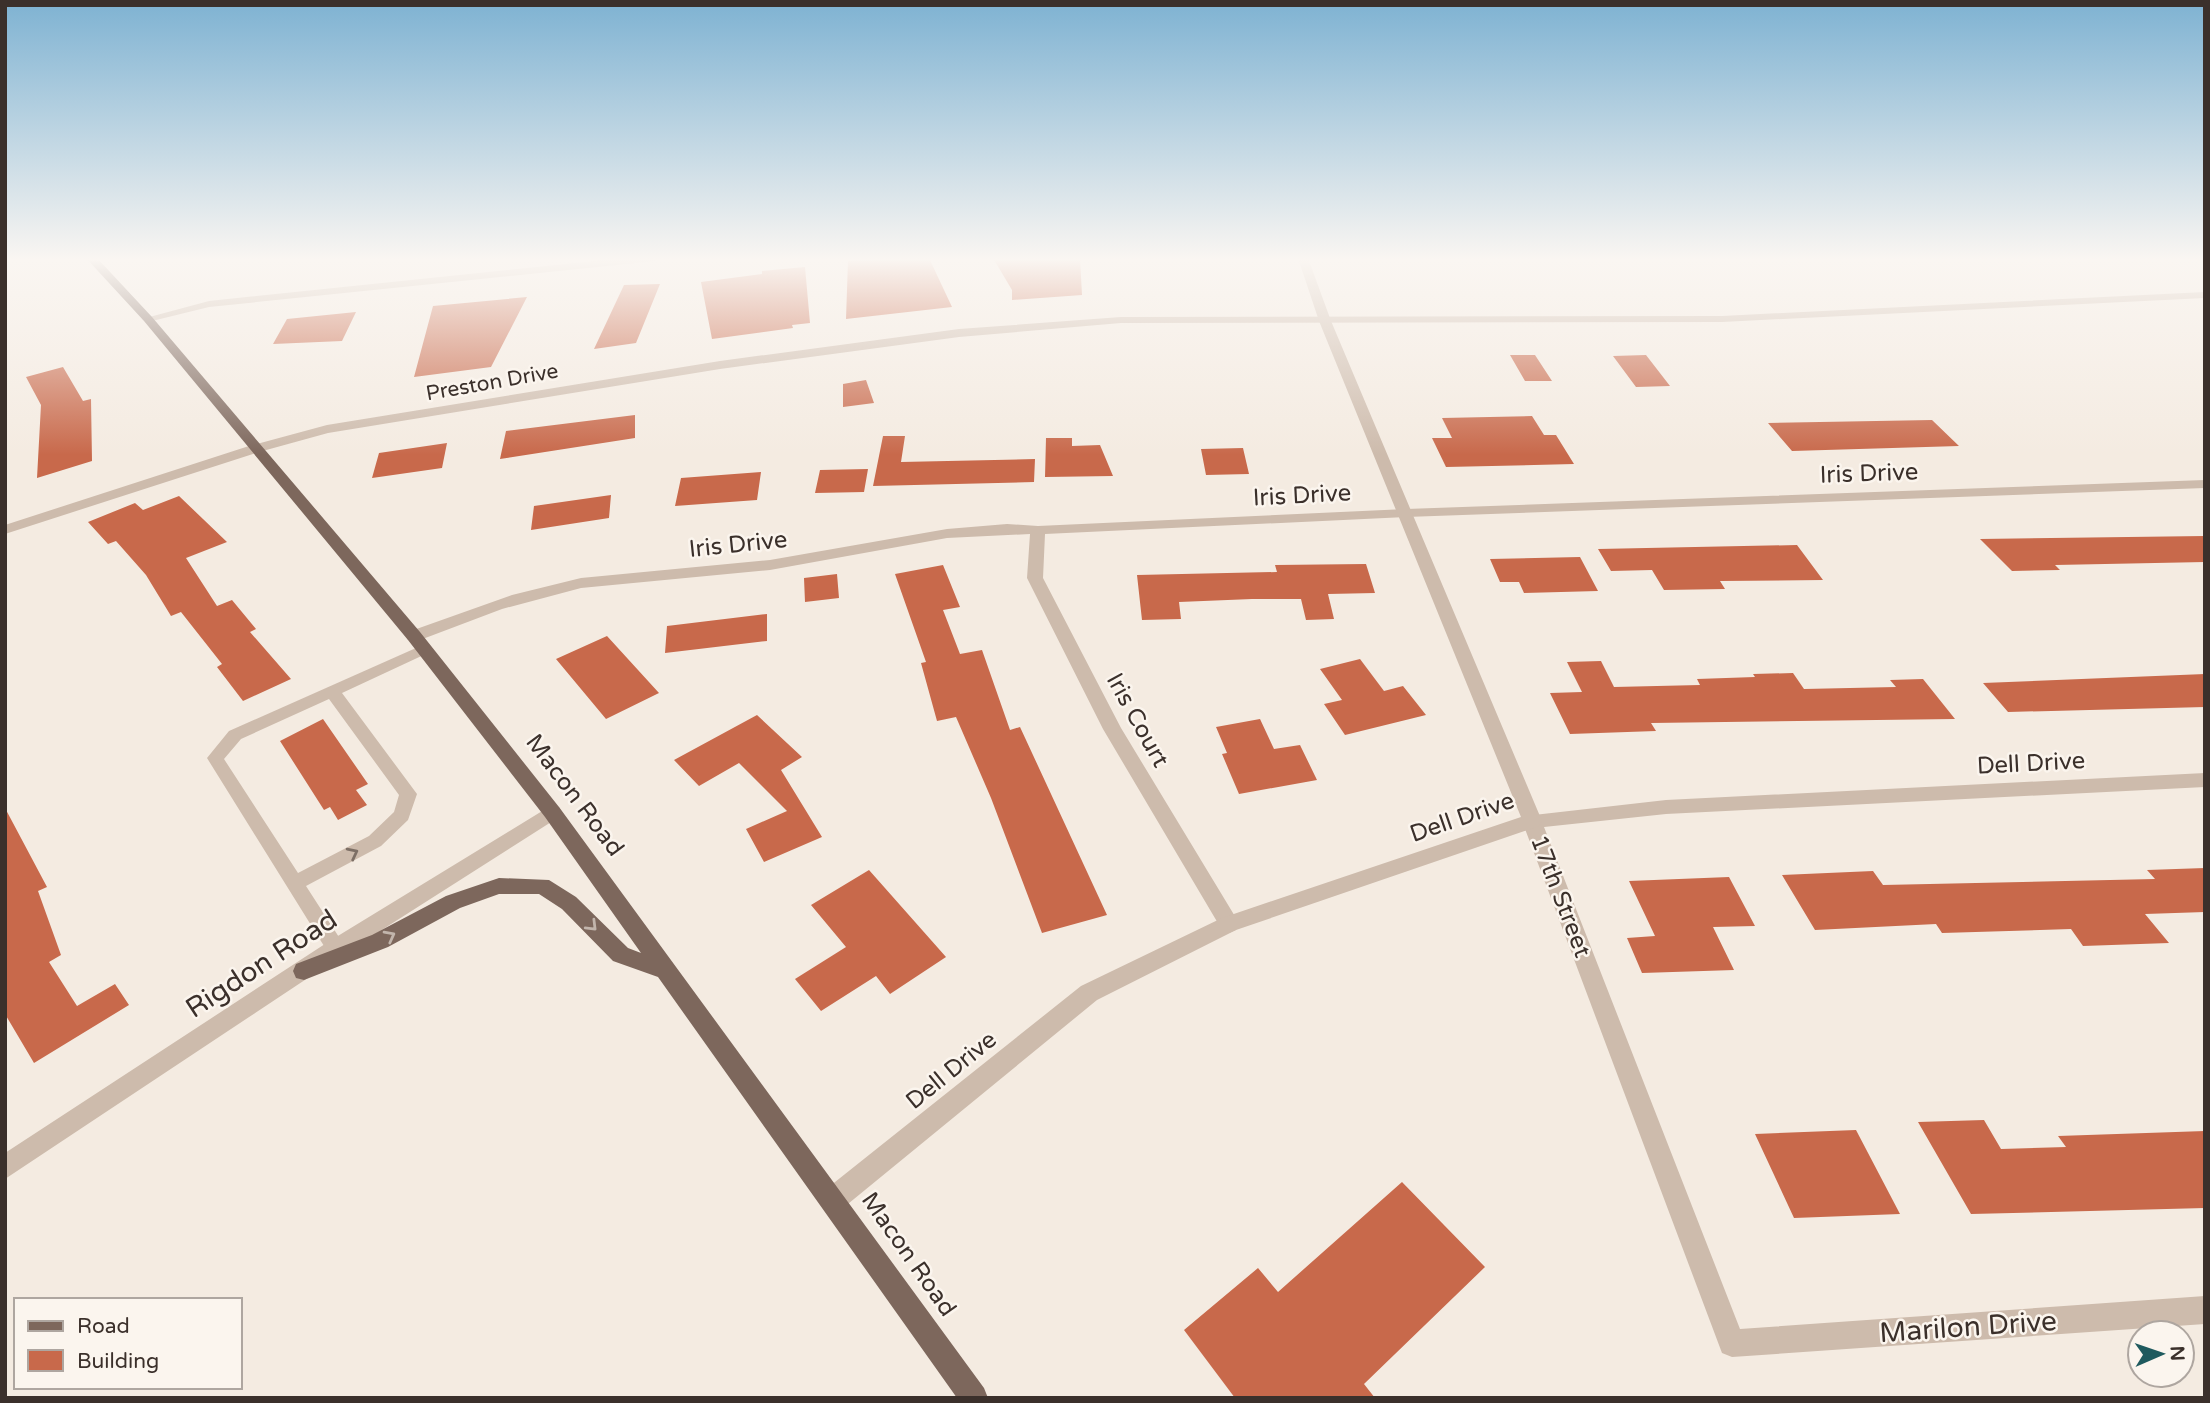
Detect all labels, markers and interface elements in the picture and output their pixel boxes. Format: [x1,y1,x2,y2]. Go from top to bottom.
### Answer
street label: Preston Drive [424,359,560,406]
street label: Iris Drive [1819,457,1919,490]
street label: Iris Drive [1252,478,1352,513]
street label: Iris Drive [687,525,789,564]
street label: Iris Court [1100,668,1175,772]
street label: Macon Road [519,729,630,862]
street label: Dell Drive [1976,746,2086,781]
street label: Dell Drive [1406,786,1518,849]
street label: 17th Street [1524,831,1597,961]
one-way arrow [346,847,359,861]
street label: Rigdon Road [179,902,344,1025]
one-way arrow [584,918,596,930]
one-way arrow [383,931,395,944]
street label: Dell Drive [900,1025,1003,1116]
street label: Macon Road [855,1187,962,1322]
legend [14,1298,242,1389]
street label: Marilon Drive [1878,1304,2058,1350]
text: Road [77,1314,130,1339]
north arrow [2126,1319,2196,1389]
text: N [2166,1345,2188,1361]
text: Building [77,1349,159,1374]

